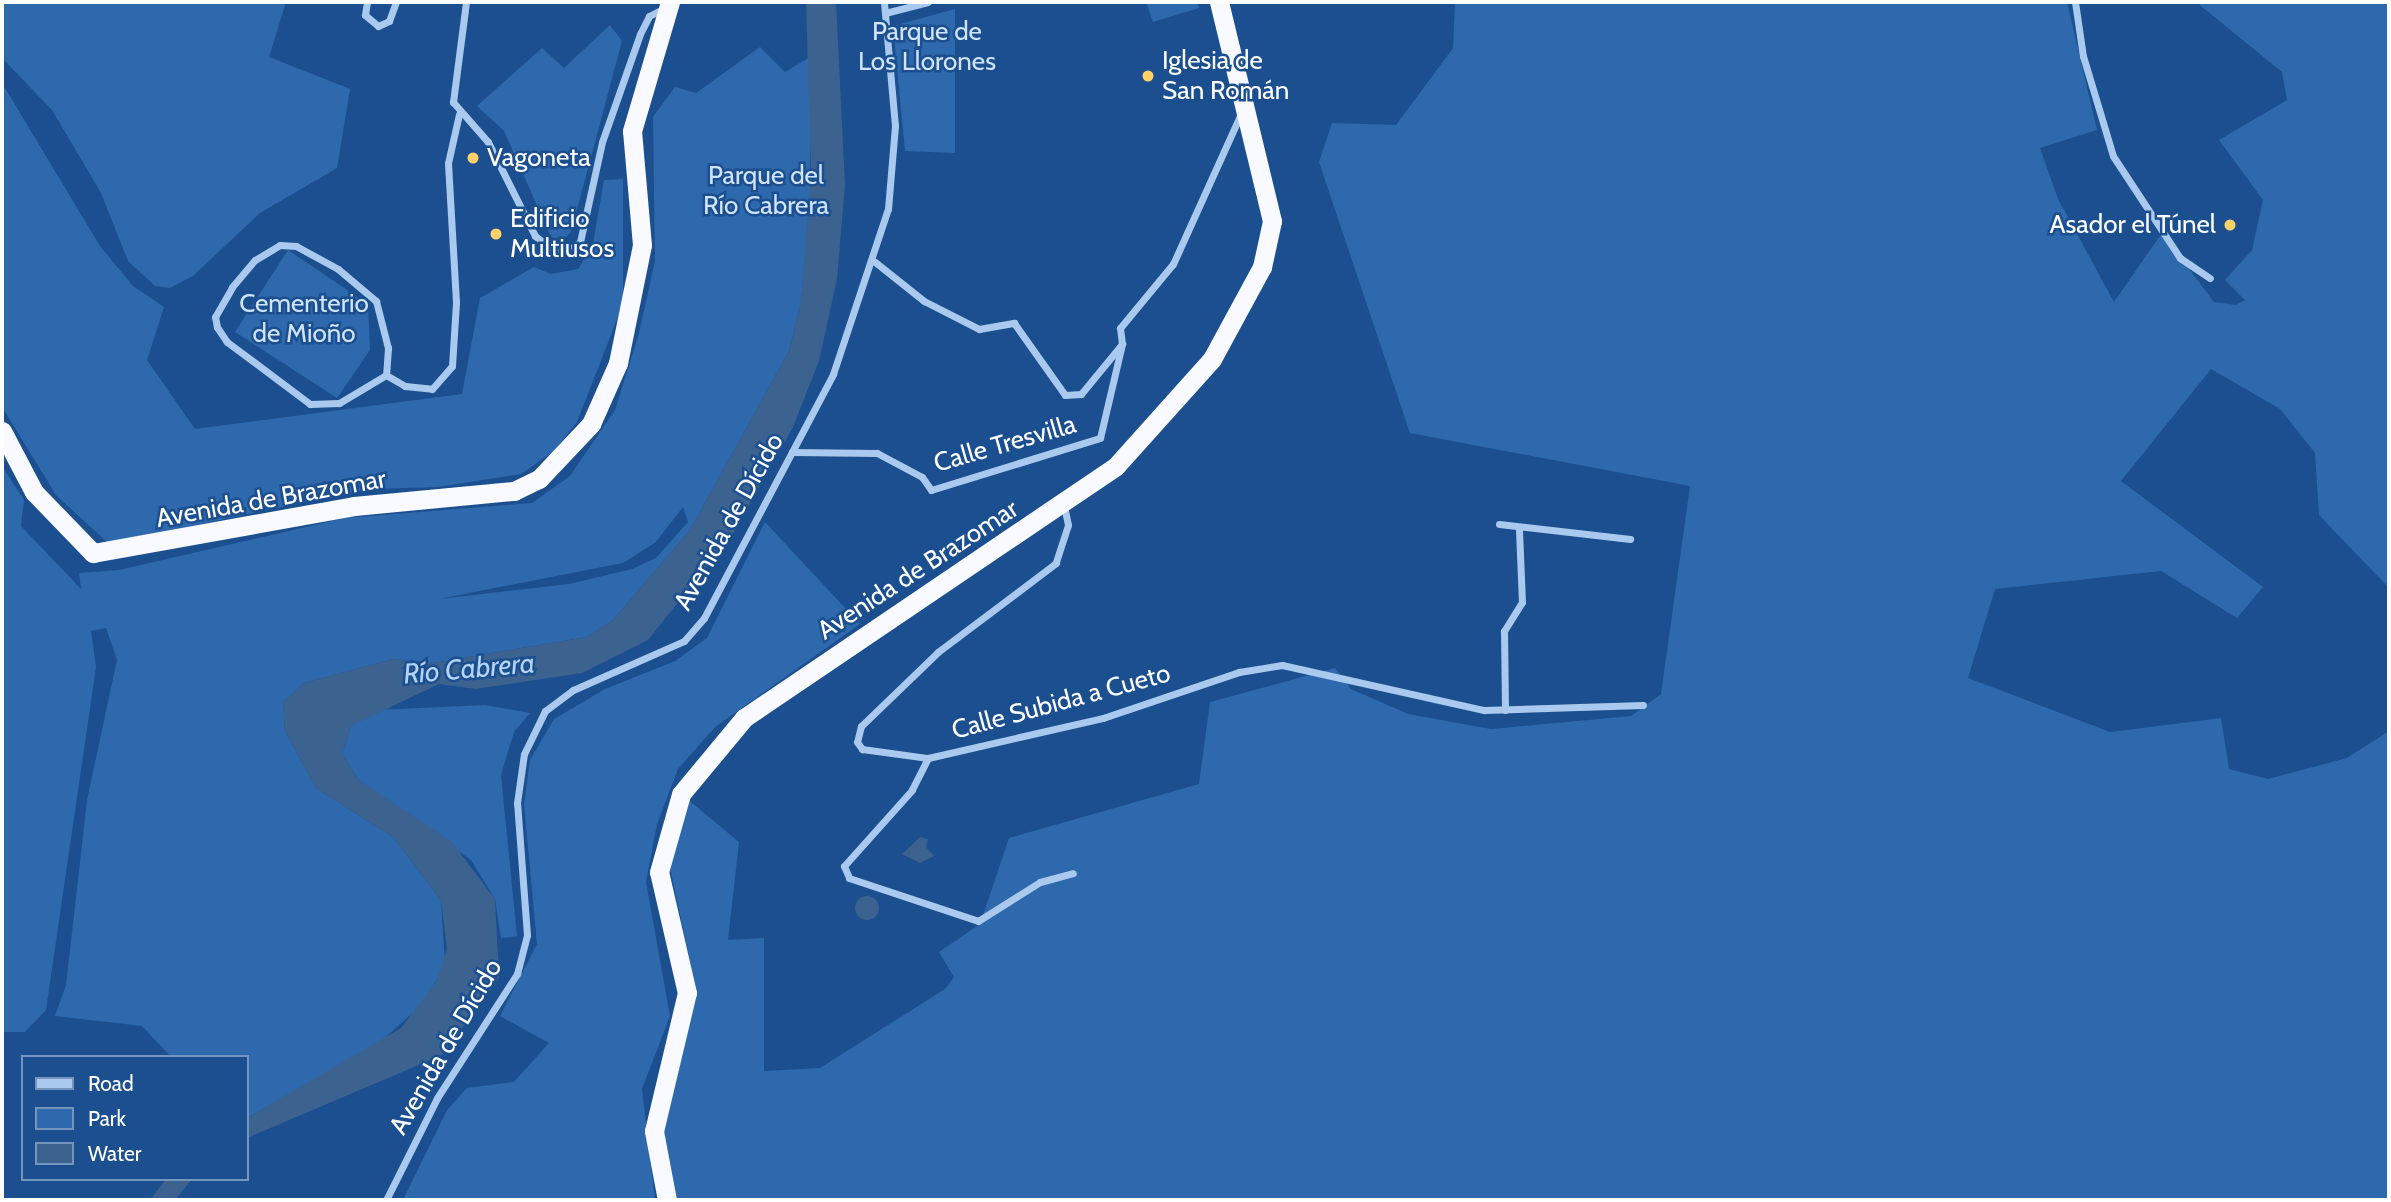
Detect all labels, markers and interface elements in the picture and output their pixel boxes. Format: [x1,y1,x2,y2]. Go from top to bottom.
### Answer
park label: Parque de Los Llorones [858,16,996,78]
place label: Iglesia de San Román [1162,45,1289,106]
marker: Iglesia de San Román [1140,68,1156,84]
place label: Vagoneta [487,142,591,174]
marker: Vagoneta [465,150,481,166]
park label: Parque del Río Cabrera [703,160,829,222]
place label: Edificio Multiusos [510,203,614,264]
place label: Asador el Túnel [2049,209,2216,241]
marker: Asador el Túnel [2222,217,2238,233]
marker: Edificio Multiusos [488,226,504,242]
park label: Cementerio de Mioño [239,288,369,350]
street label: Calle Tresvilla [930,409,1080,479]
street label: Avenida de Dícido [667,428,791,616]
street label: Avenida de Brazomar [154,463,388,535]
street label: Avenida de Brazomar [812,493,1024,647]
water label: Río Cabrera [402,646,536,690]
street label: Calle Subida a Cueto [948,658,1174,746]
street label: Avenida de Dícido [383,954,509,1140]
legend [21,1055,248,1181]
text: Road [88,1071,134,1096]
text: Park [88,1106,126,1131]
text: Water [88,1141,141,1166]

